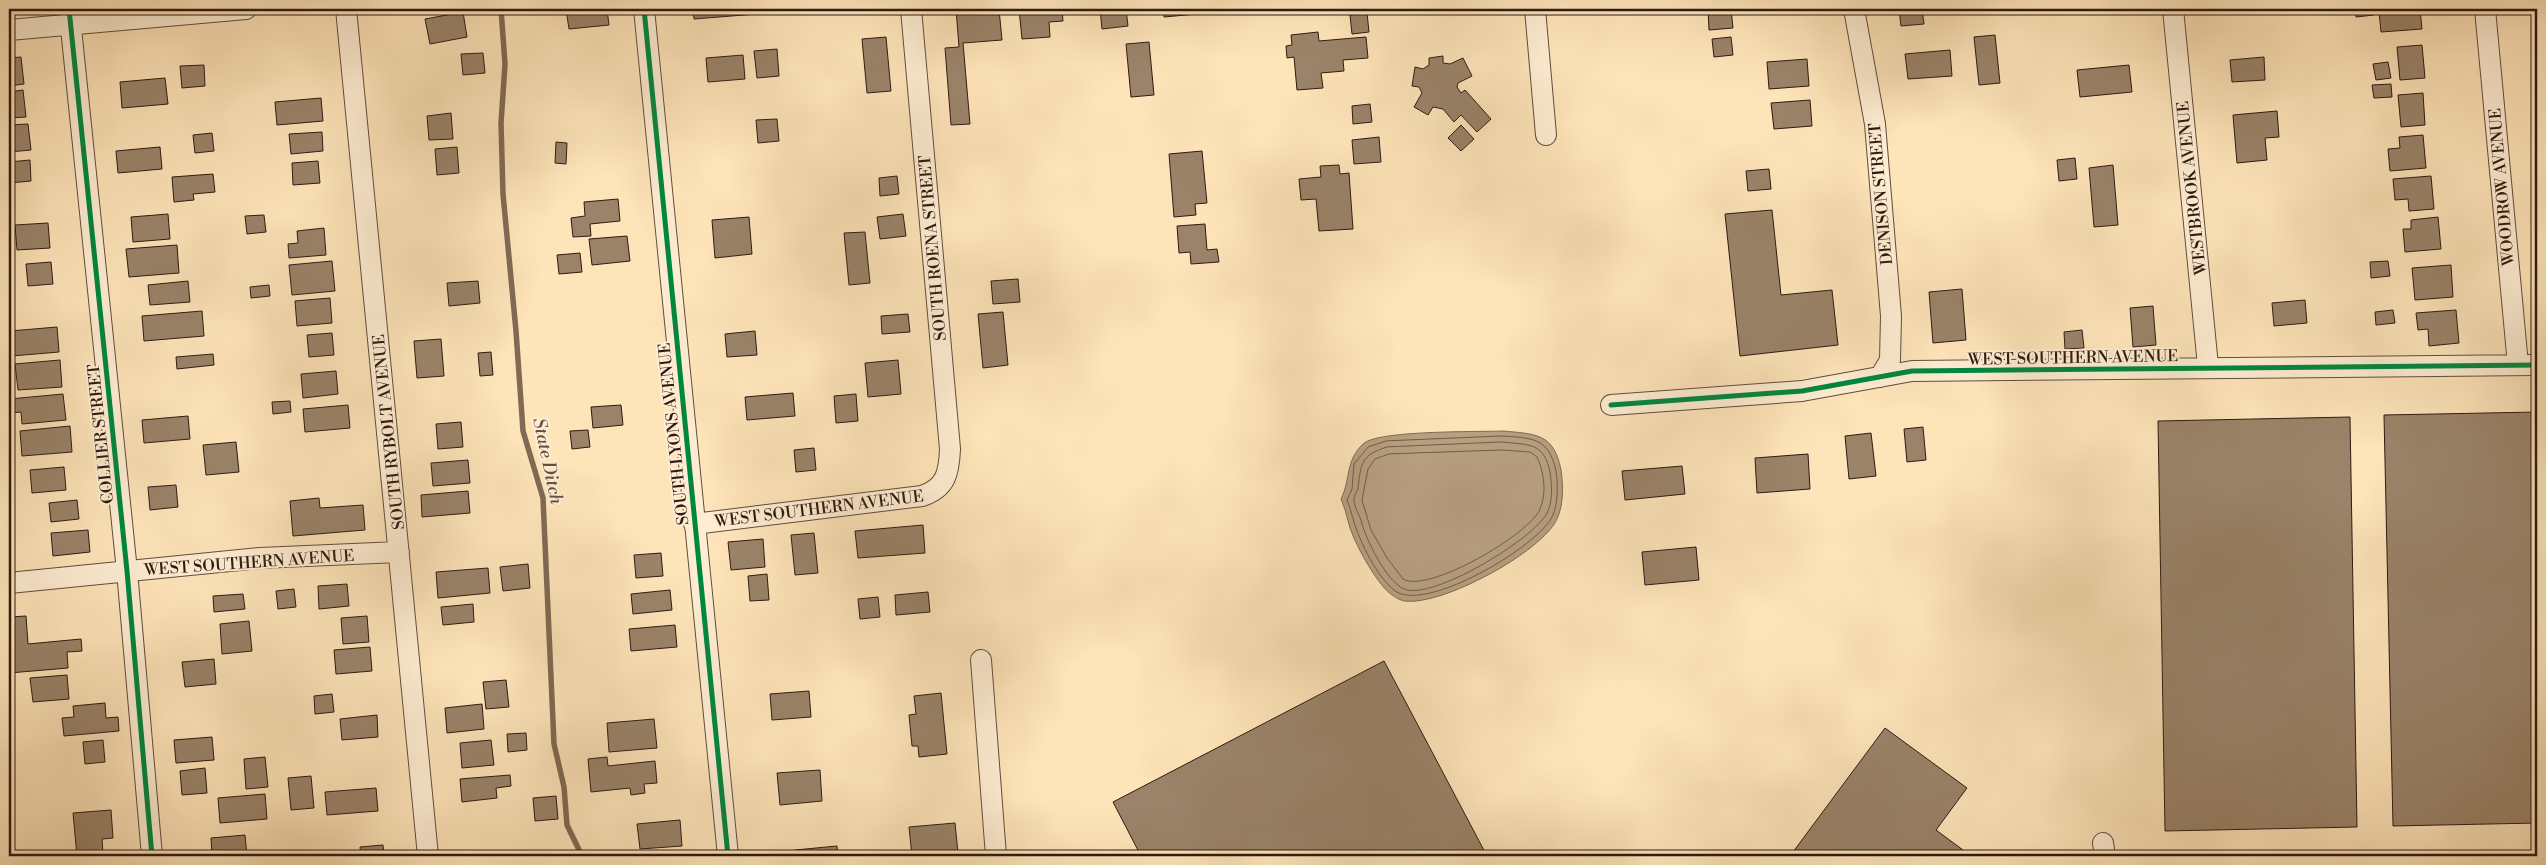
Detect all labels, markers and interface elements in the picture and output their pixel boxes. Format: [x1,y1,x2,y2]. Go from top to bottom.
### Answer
street label: WESTBROOK AVENUE [2173,100,2211,277]
street label: WOODROW AVENUE [2485,107,2519,268]
street label: DENISON STREET [1865,122,1897,266]
street label: SOUTH ROENA STREET [915,154,951,341]
street label: SOUTH RYBOLT AVENUE [369,333,409,531]
street label: SOUTH LYONS AVENUE [654,342,694,526]
street label: WEST SOUTHERN AVENUE [1967,346,2178,370]
street label: COLLIER STREET [84,363,118,505]
water label: State Ditch [527,416,568,507]
street label: WEST SOUTHERN AVENUE [712,486,925,532]
street label: WEST SOUTHERN AVENUE [142,546,355,580]

